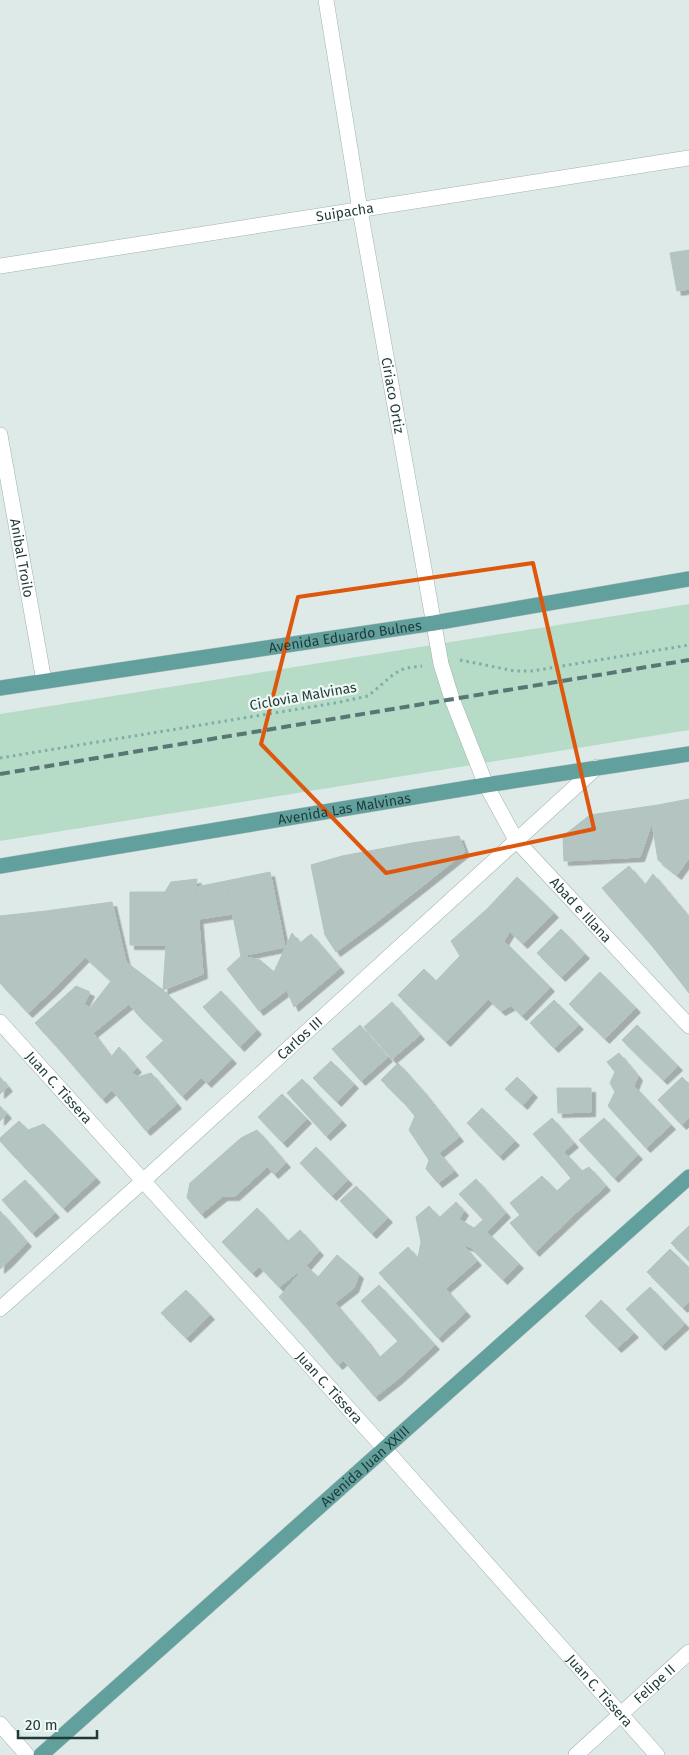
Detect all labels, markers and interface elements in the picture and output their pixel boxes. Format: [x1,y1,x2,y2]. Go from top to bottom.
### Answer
street label: Suipacha [315,200,375,225]
street label: Ciriaco Ortiz [377,356,408,435]
street label: Anibal Troilo [6,517,37,599]
street label: Avenida Eduardo Bulnes [268,617,423,657]
street label: Ciclovia Malvinas [248,679,358,714]
street label: Avenida Las Malvinas [277,790,412,829]
street label: Abad e Illana [546,874,615,946]
street label: Carlos III [274,1013,326,1063]
street label: Juan C. Tissera [22,1048,95,1127]
street label: Juan C. Tissera [292,1348,366,1427]
street label: Avenida Juan XXIII [317,1422,413,1511]
street label: Juan C. Tissera [563,1651,636,1731]
street label: Felipe II [630,1661,679,1707]
scale bar [18,1708,96,1740]
text: 20 m [25,1716,58,1734]

